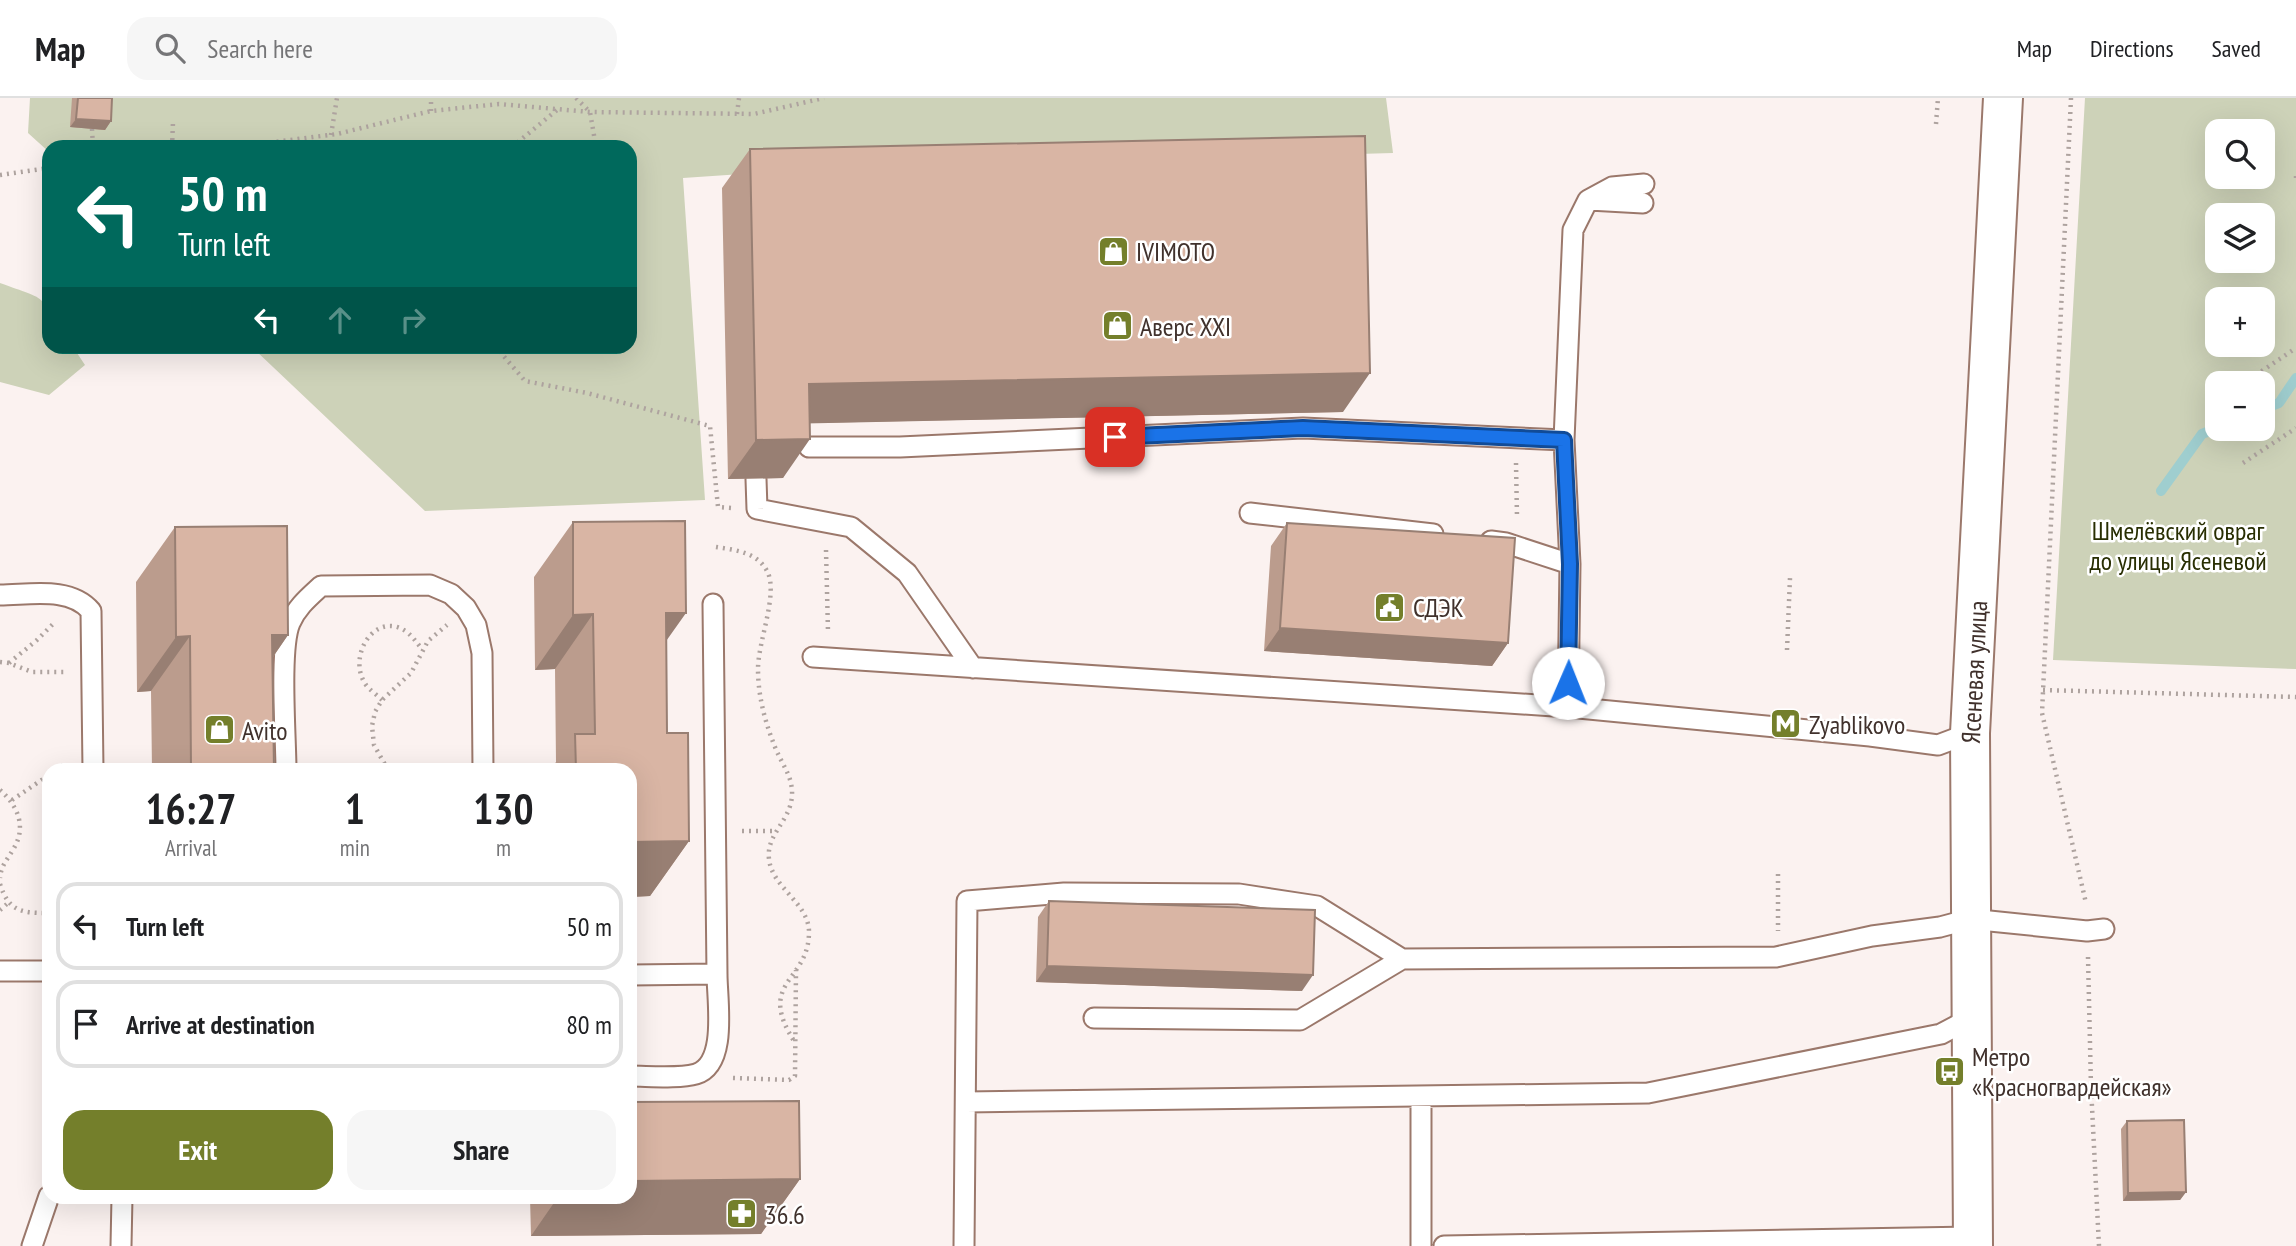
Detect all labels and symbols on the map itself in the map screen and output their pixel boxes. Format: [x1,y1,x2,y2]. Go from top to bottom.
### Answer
shop icon: IVIMOTO [1096,234,1130,268]
place label: IVIMOTO [1136,235,1215,268]
shop icon: Аверс XXI [1100,309,1134,343]
place label: Аверс XXI [1140,310,1231,343]
pin [1085,407,1145,467]
park label: Шмелёвский овраг до улицы Ясеневой [2089,514,2267,577]
public building icon: СДЭК [1373,590,1407,624]
place label: СДЭК [1413,591,1464,624]
street label: Ясеневая улица [1954,600,1994,744]
position arrow [1531,646,1605,720]
metro station icon: Zyablikovo [1769,707,1803,741]
place label: Zyablikovo [1809,708,1905,741]
shop icon: Avito [202,713,236,747]
place label: Avito [242,714,287,747]
place label: Метро «Красногвардейская» [1972,1040,2172,1103]
bus stop icon: Метро «Красногвардейская» [1932,1054,1966,1088]
pharmacy icon: 36.6 [725,1197,759,1231]
place label: 36.6 [765,1198,805,1231]

